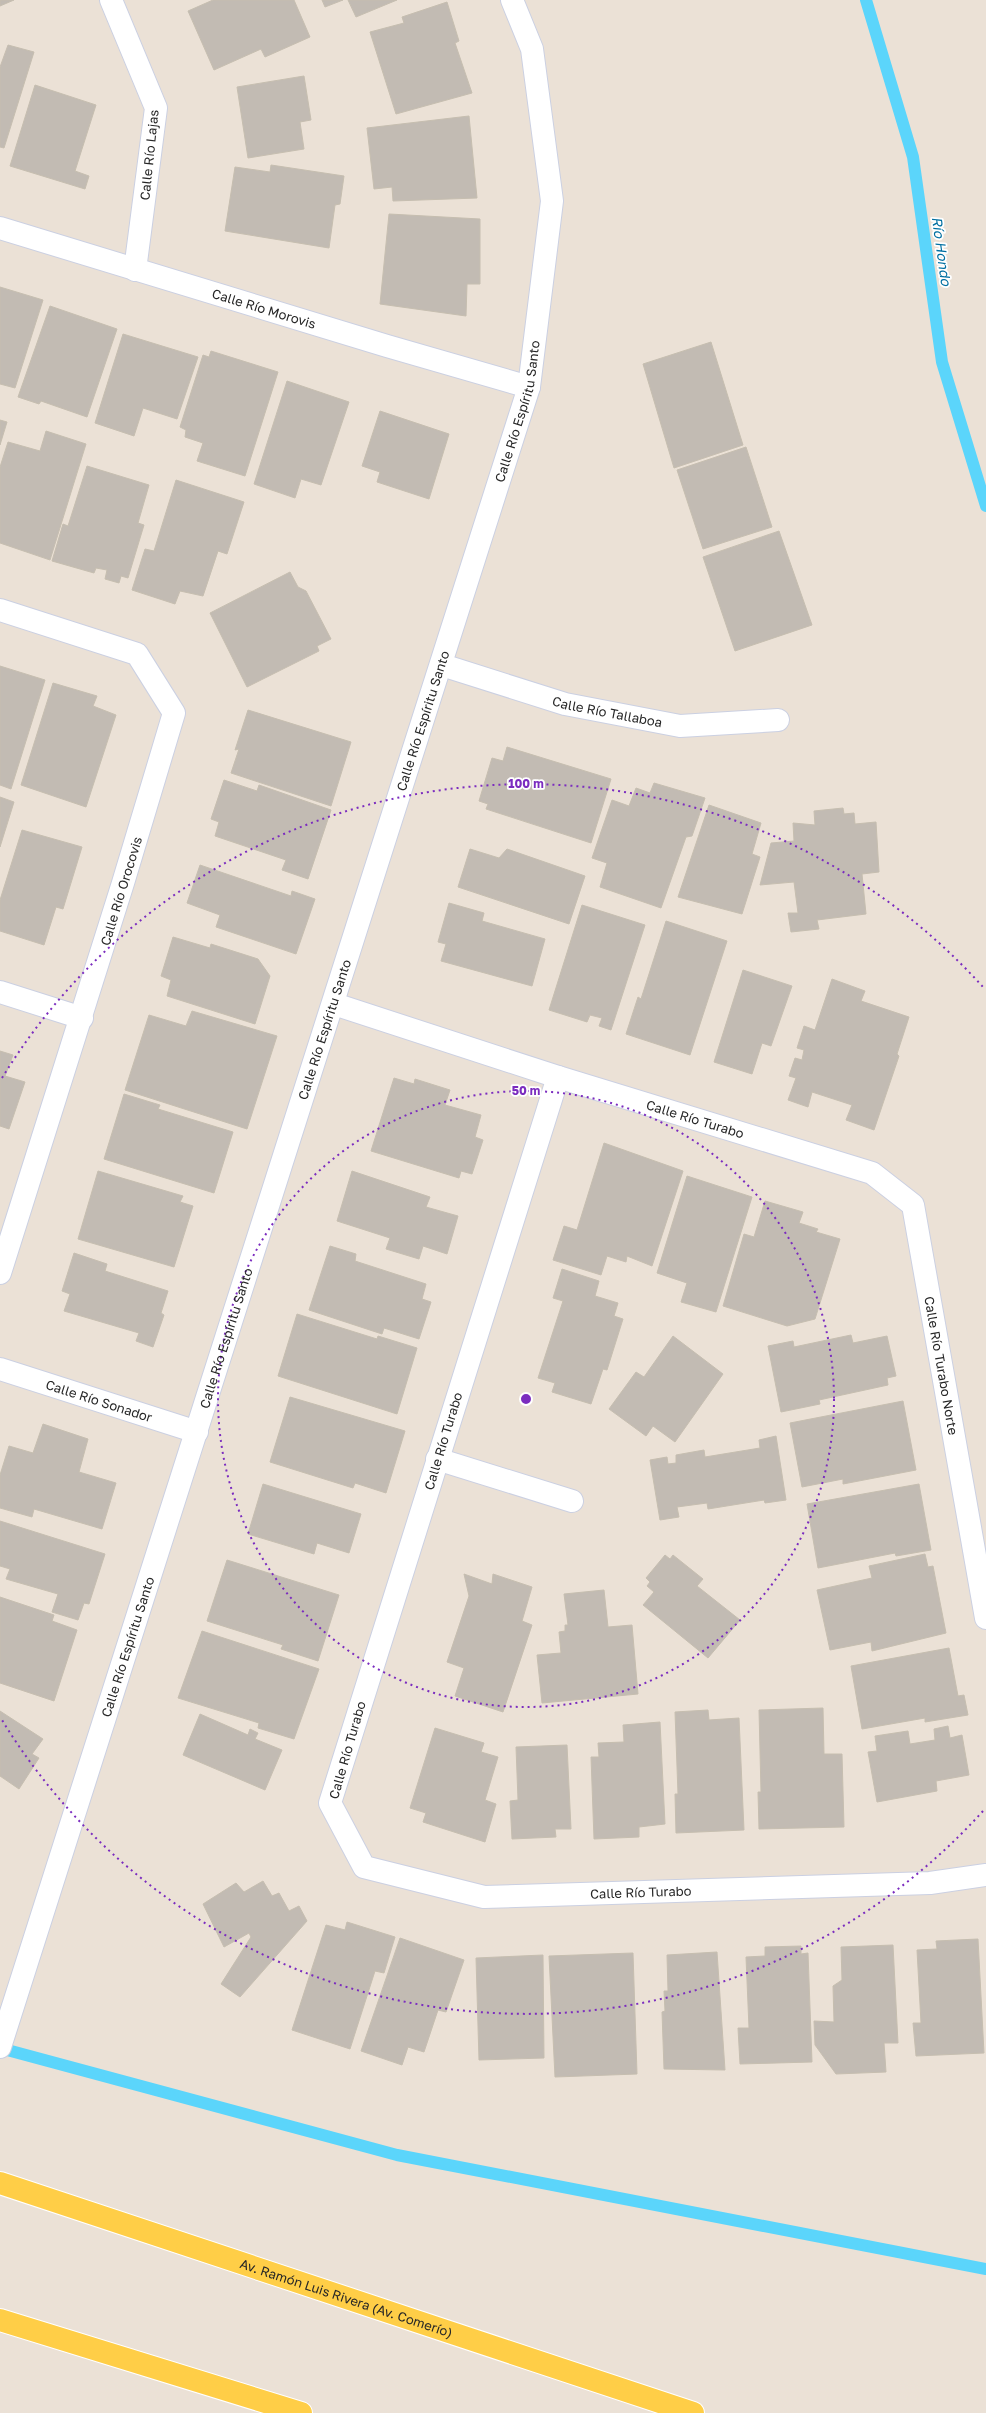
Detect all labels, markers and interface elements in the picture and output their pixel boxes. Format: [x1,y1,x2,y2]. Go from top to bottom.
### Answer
street label: Calle Río Lajas [136,109,162,201]
water label: Río Hondo [929,215,955,288]
street label: Calle Río Morovis [210,285,318,332]
street label: Calle Río Espíritu Santo [491,339,543,484]
street label: Calle Río Espíritu Santo [393,648,453,793]
street label: Calle Río Tallaboa [550,692,664,730]
text: 100 m [508,776,544,791]
street label: Calle Río Orocovis [97,834,145,947]
street label: Calle Río Espíritu Santo [294,957,354,1102]
text: 50 m [512,1083,540,1098]
street label: Calle Río Turabo [644,1096,746,1141]
street label: Calle Río Espíritu Santo [196,1266,256,1410]
street label: Calle Río Turabo Norte [921,1295,961,1436]
street label: Calle Río Sonador [44,1376,154,1425]
street label: Calle Río Turabo [421,1390,466,1492]
centre of rings [519,1392,533,1406]
street label: Calle Río Espíritu Santo [98,1574,157,1719]
street label: Calle Río Turabo [325,1699,369,1801]
street label: Calle Río Turabo [590,1882,692,1902]
street label: Av. Ramón Luis Rivera (Av. Comerío) [238,2255,455,2341]

